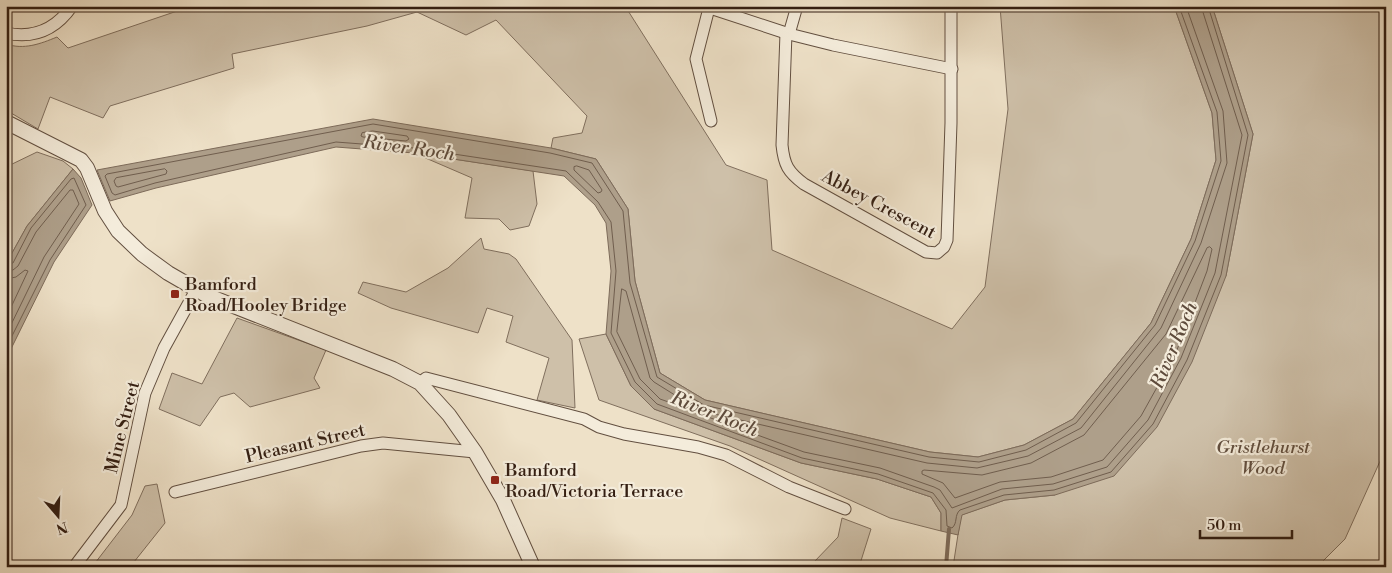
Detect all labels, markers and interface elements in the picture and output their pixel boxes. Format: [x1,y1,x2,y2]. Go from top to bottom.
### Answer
water label: River Roch [361,130,457,166]
street label: Abbey Crescent [817,164,940,245]
place label: Bamford Road/Hooley Bridge [184,273,347,317]
marker: Bamford Road/Hooley Bridge [169,288,181,300]
water label: River Roch [1144,298,1203,393]
street label: Mine Street [100,378,145,476]
water label: River Roch [666,385,762,442]
street label: Pleasant Street [243,418,368,468]
park label: Gristlehurst Wood [1216,436,1311,480]
place label: Bamford Road/Victoria Terrace [504,459,683,503]
marker: Bamford Road/Victoria Terrace [489,474,501,486]
north arrow [32,490,82,540]
scale bar [1200,508,1292,540]
text: 50 m [1207,516,1241,535]
text: N [54,517,70,538]

